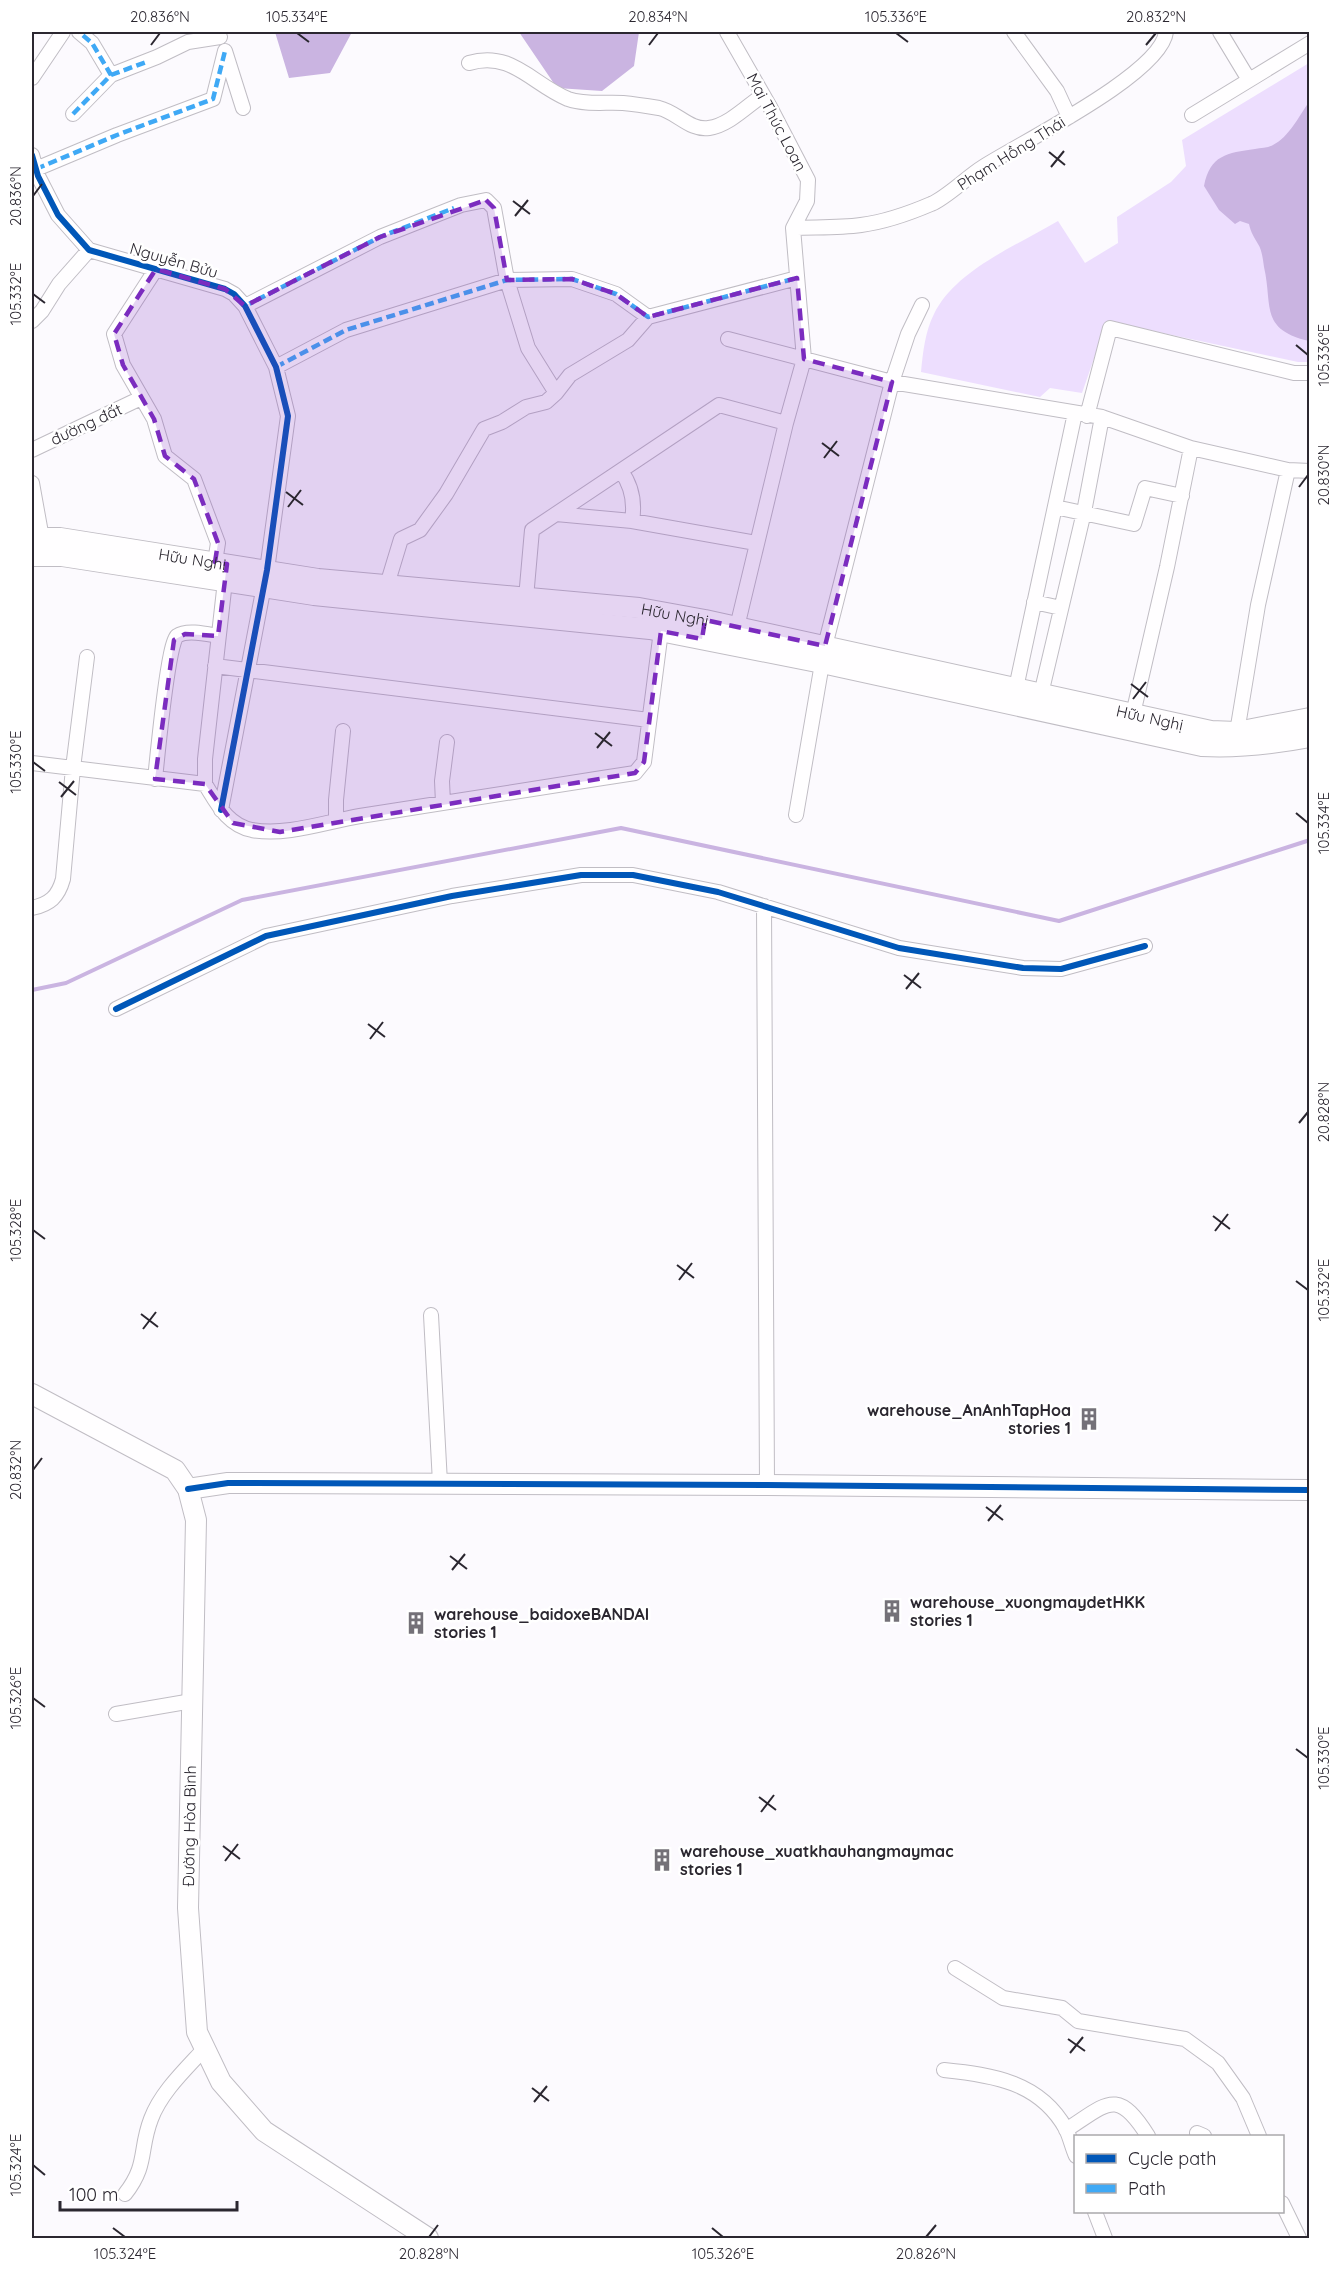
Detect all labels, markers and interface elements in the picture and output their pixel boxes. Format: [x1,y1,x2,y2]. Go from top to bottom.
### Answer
text: 20.836°N [130,7,190,26]
text: 105.334°E [266,7,328,26]
text: 20.834°N [628,7,688,26]
text: 105.336°E [865,7,927,26]
text: 20.832°N [1126,7,1186,26]
street label: Mai Thúc Loan [743,69,811,175]
street label: Phạm Hồng Thái [953,112,1069,194]
text: 20.836°N [6,166,25,226]
street label: Nguyễn Bửu [128,238,220,282]
text: 105.332°E [6,263,25,325]
text: 105.336°E [1314,324,1333,386]
street label: đường đất [47,399,125,449]
text: 20.830°N [1314,445,1333,505]
street label: Hữu Nghị [157,544,228,574]
street label: Hữu Nghị [639,599,711,631]
street label: Hữu Nghị [1114,700,1185,735]
text: 105.330°E [6,730,25,794]
text: 105.334°E [1314,792,1333,854]
text: 20.828°N [1314,1082,1333,1142]
text: 105.328°E [6,1199,25,1261]
text: 105.332°E [1314,1259,1333,1321]
place label: warehouse_AnAnhTapHoa stories 1 [867,1400,1071,1438]
building icon: warehouse_AnAnhTapHoa stories 1 [1076,1406,1102,1432]
text: 20.832°N [6,1440,25,1500]
place label: warehouse_xuongmaydetHKK stories 1 [910,1592,1145,1630]
building icon: warehouse_xuongmaydetHKK stories 1 [879,1598,905,1624]
place label: warehouse_baidoxeBANDAI stories 1 [434,1604,649,1642]
building icon: warehouse_baidoxeBANDAI stories 1 [403,1610,429,1636]
text: 105.326°E [6,1667,25,1729]
text: 105.330°E [1314,1726,1333,1790]
street label: Đường Hòa Bình [178,1765,200,1887]
place label: warehouse_xuatkhauhangmaymac stories 1 [680,1841,953,1879]
building icon: warehouse_xuatkhauhangmaymac stories 1 [649,1847,675,1873]
text: 105.324°E [6,2134,25,2196]
legend [1074,2135,1284,2213]
text: Cycle path [1128,2147,1216,2170]
scale bar [60,2174,237,2212]
text: Path [1128,2177,1166,2200]
text: 100 m [69,2183,118,2206]
text: 105.324°E [94,2244,156,2263]
text: 20.828°N [399,2244,459,2263]
text: 105.326°E [692,2244,754,2263]
text: 20.826°N [896,2244,956,2263]

